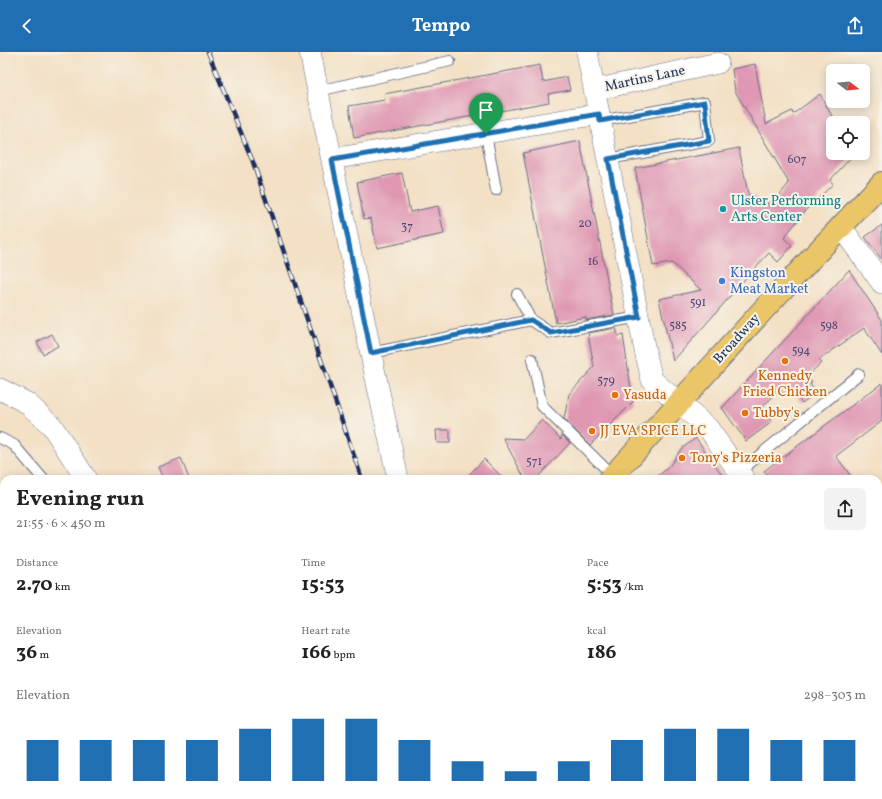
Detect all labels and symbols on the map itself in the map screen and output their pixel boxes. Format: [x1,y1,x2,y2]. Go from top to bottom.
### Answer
street label: Martins Lane [603,61,687,97]
north arrow [826,64,870,108]
pin [469,93,503,134]
house number: 607 [787,152,807,168]
place label: Ulster Performing Arts Center [731,192,841,227]
marker: Ulster Performing Arts Center [718,204,728,214]
house number: 20 [578,216,592,232]
house number: 37 [401,219,413,235]
house number: 16 [588,254,598,270]
place label: Kingston Meat Market [730,264,809,299]
marker: Kingston Meat Market [717,276,727,286]
house number: 591 [690,295,706,311]
street label: Broadway [709,309,765,368]
house number: 585 [669,318,687,334]
house number: 598 [820,318,838,334]
house number: 594 [792,343,810,359]
marker: Kennedy Fried Chicken [780,356,790,366]
place label: Kennedy Fried Chicken [743,367,827,402]
house number: 579 [597,373,615,389]
place label: Yasuda [623,386,667,405]
marker: Yasuda [610,390,620,400]
place label: Tubby's [753,404,800,423]
marker: Tubby's [740,408,750,418]
place label: JJ EVA SPICE LLC [600,422,707,441]
marker: JJ EVA SPICE LLC [587,426,597,436]
place label: Tony's Pizzeria [690,449,782,468]
marker: Tony's Pizzeria [677,453,687,463]
house number: 571 [526,454,542,470]

